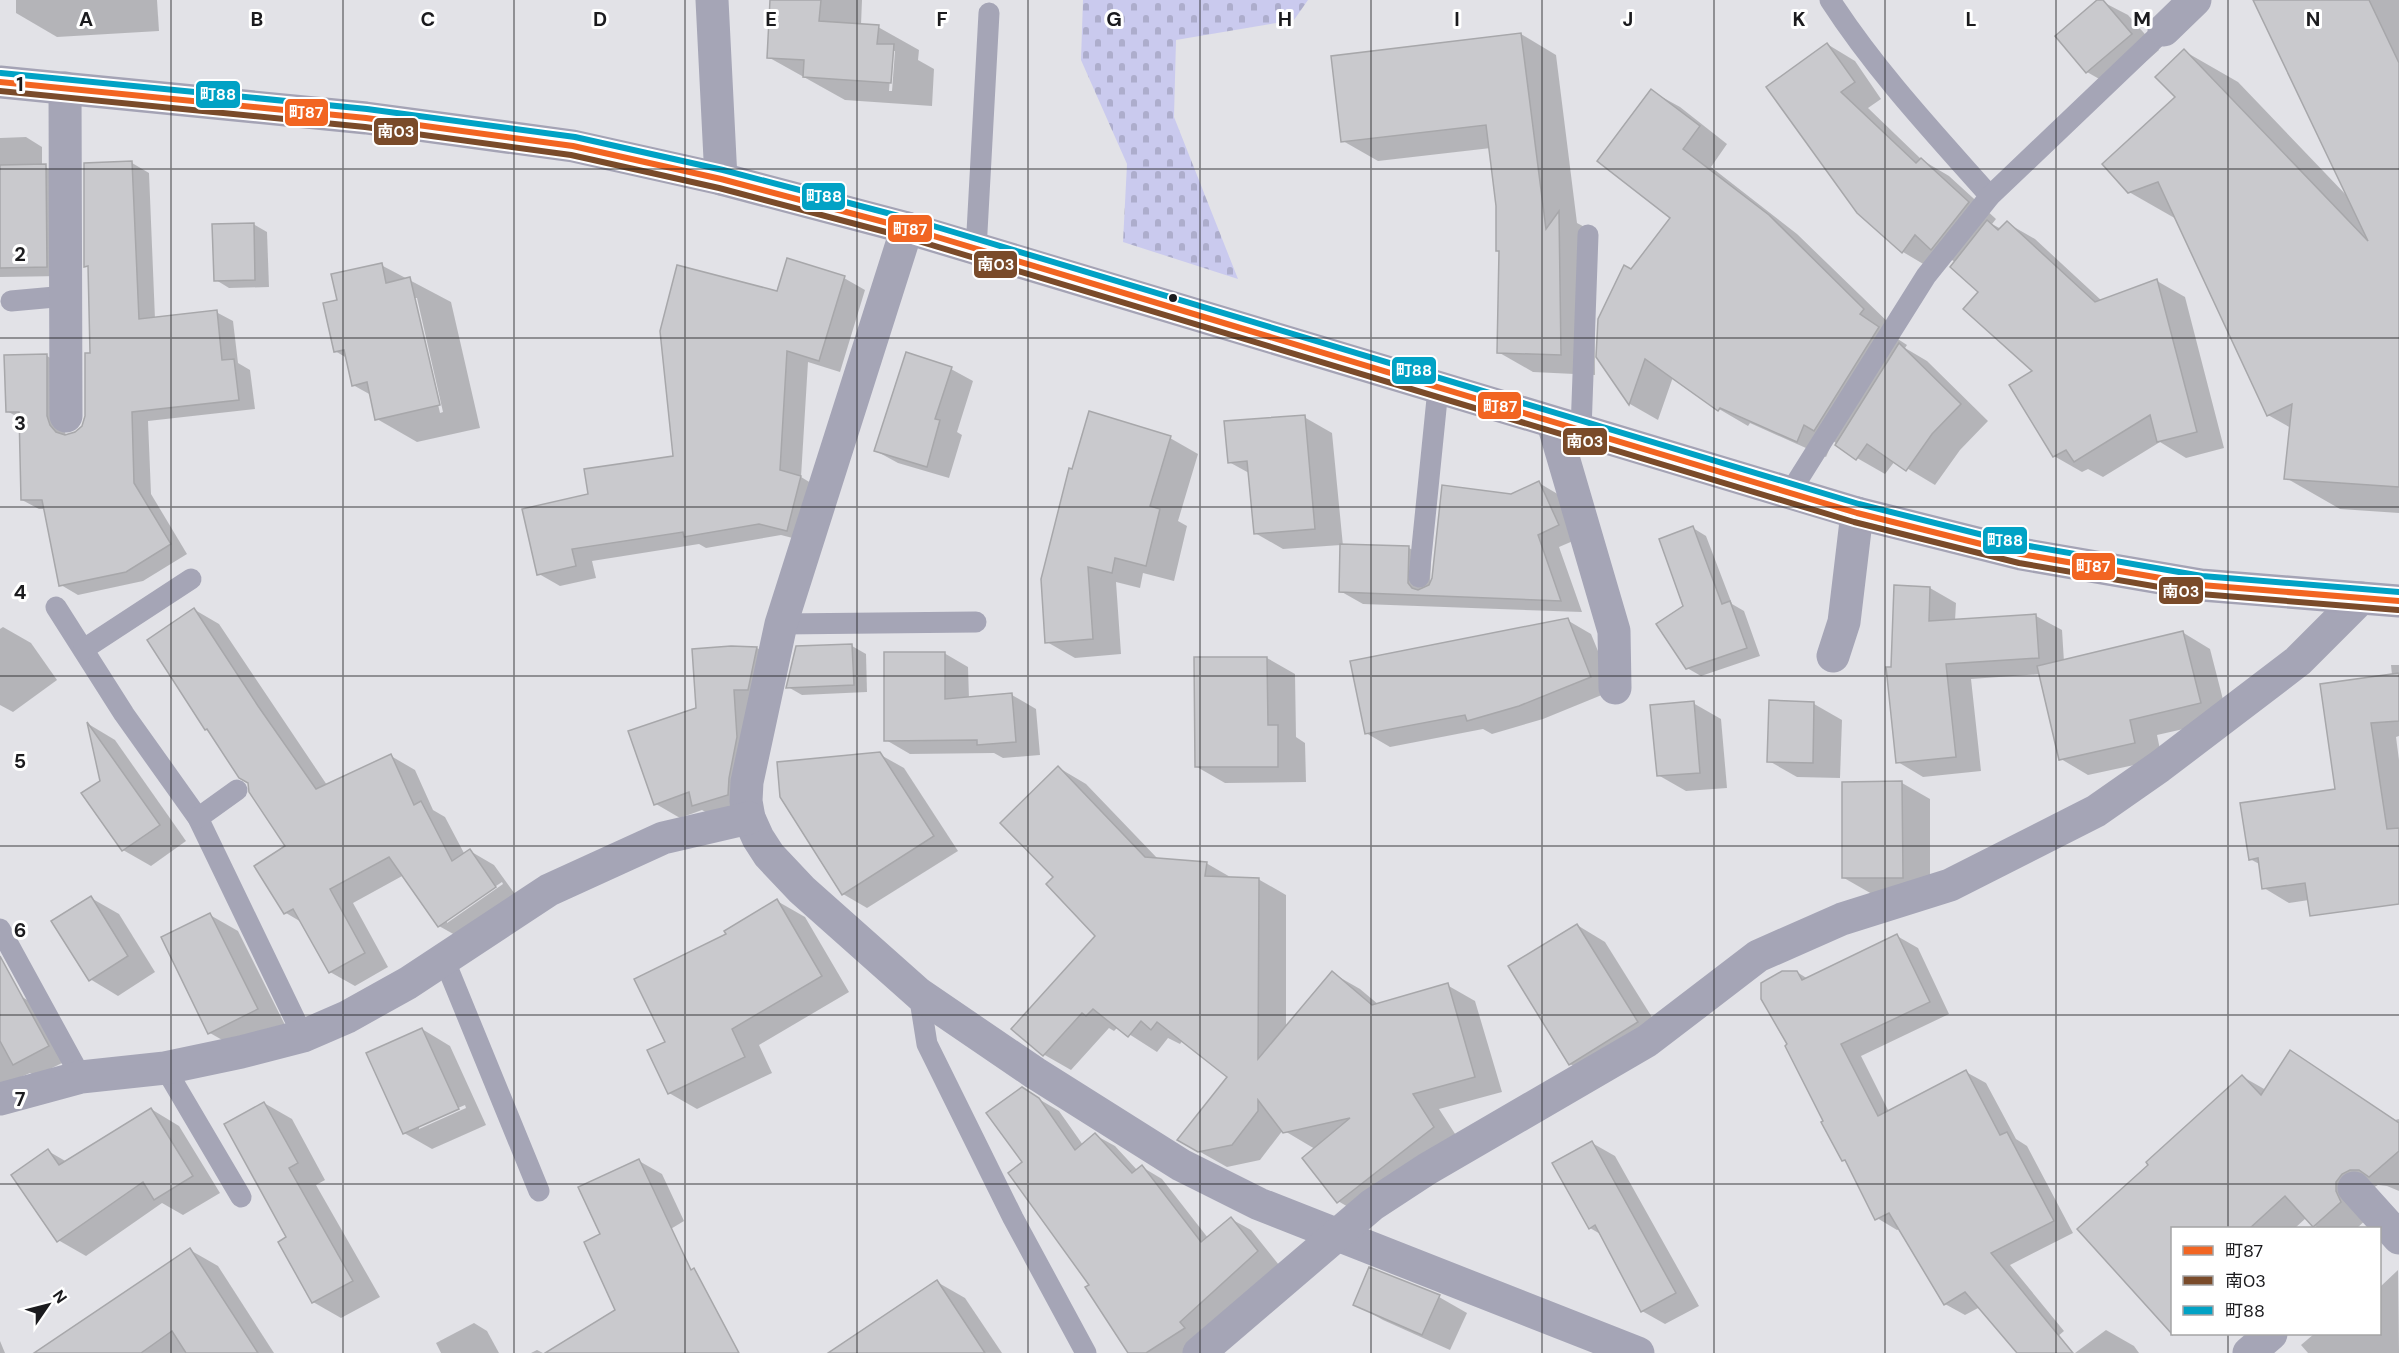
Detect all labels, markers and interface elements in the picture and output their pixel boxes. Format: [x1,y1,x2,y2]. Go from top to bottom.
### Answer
text: A [79,6,93,32]
text: B [251,6,263,32]
text: C [421,6,435,32]
text: D [593,6,607,32]
text: E [765,6,777,32]
text: F [936,6,948,32]
text: G [1106,6,1122,32]
text: H [1278,6,1292,32]
text: I [1454,6,1460,32]
text: J [1623,6,1633,32]
text: K [1792,6,1806,32]
text: L [1965,6,1977,32]
text: M [2133,6,2151,32]
text: N [2306,6,2320,32]
text: 1 [16,71,24,97]
line badge: 町88 [195,80,241,109]
text: 町88 [200,84,236,105]
line badge: 町87 [284,98,329,127]
text: 町87 [289,102,324,123]
line badge: 南03 [373,117,419,146]
text: 南03 [378,121,414,142]
line badge: 町88 [801,182,846,211]
text: 町88 [806,186,842,207]
line badge: 町87 [887,214,933,243]
text: 町87 [893,219,928,240]
text: 2 [14,241,26,267]
line badge: 南03 [973,250,1018,279]
text: 南03 [978,254,1014,275]
unlabelled marker [1167,292,1179,304]
line badge: 町88 [1391,356,1437,385]
text: 町88 [1396,360,1432,381]
line badge: 町87 [1477,391,1522,420]
text: 町87 [1483,396,1518,417]
text: 3 [14,410,26,436]
line badge: 南03 [1562,427,1608,456]
text: 南03 [1567,431,1603,452]
line badge: 町88 [1982,526,2028,555]
text: 町88 [1987,530,2023,551]
line badge: 町87 [2071,552,2116,581]
text: 町87 [2076,556,2111,577]
line badge: 南03 [2158,576,2204,605]
text: 4 [14,579,27,605]
text: 南03 [2163,581,2199,602]
text: 5 [14,748,26,774]
text: 6 [14,917,26,943]
text: 7 [15,1086,26,1112]
legend [2171,1227,2381,1335]
text: 町87 [2225,1239,2263,1263]
text: 南03 [2225,1269,2266,1293]
north arrow [18,1275,78,1335]
text: N [48,1286,72,1307]
text: 町88 [2225,1299,2265,1323]

